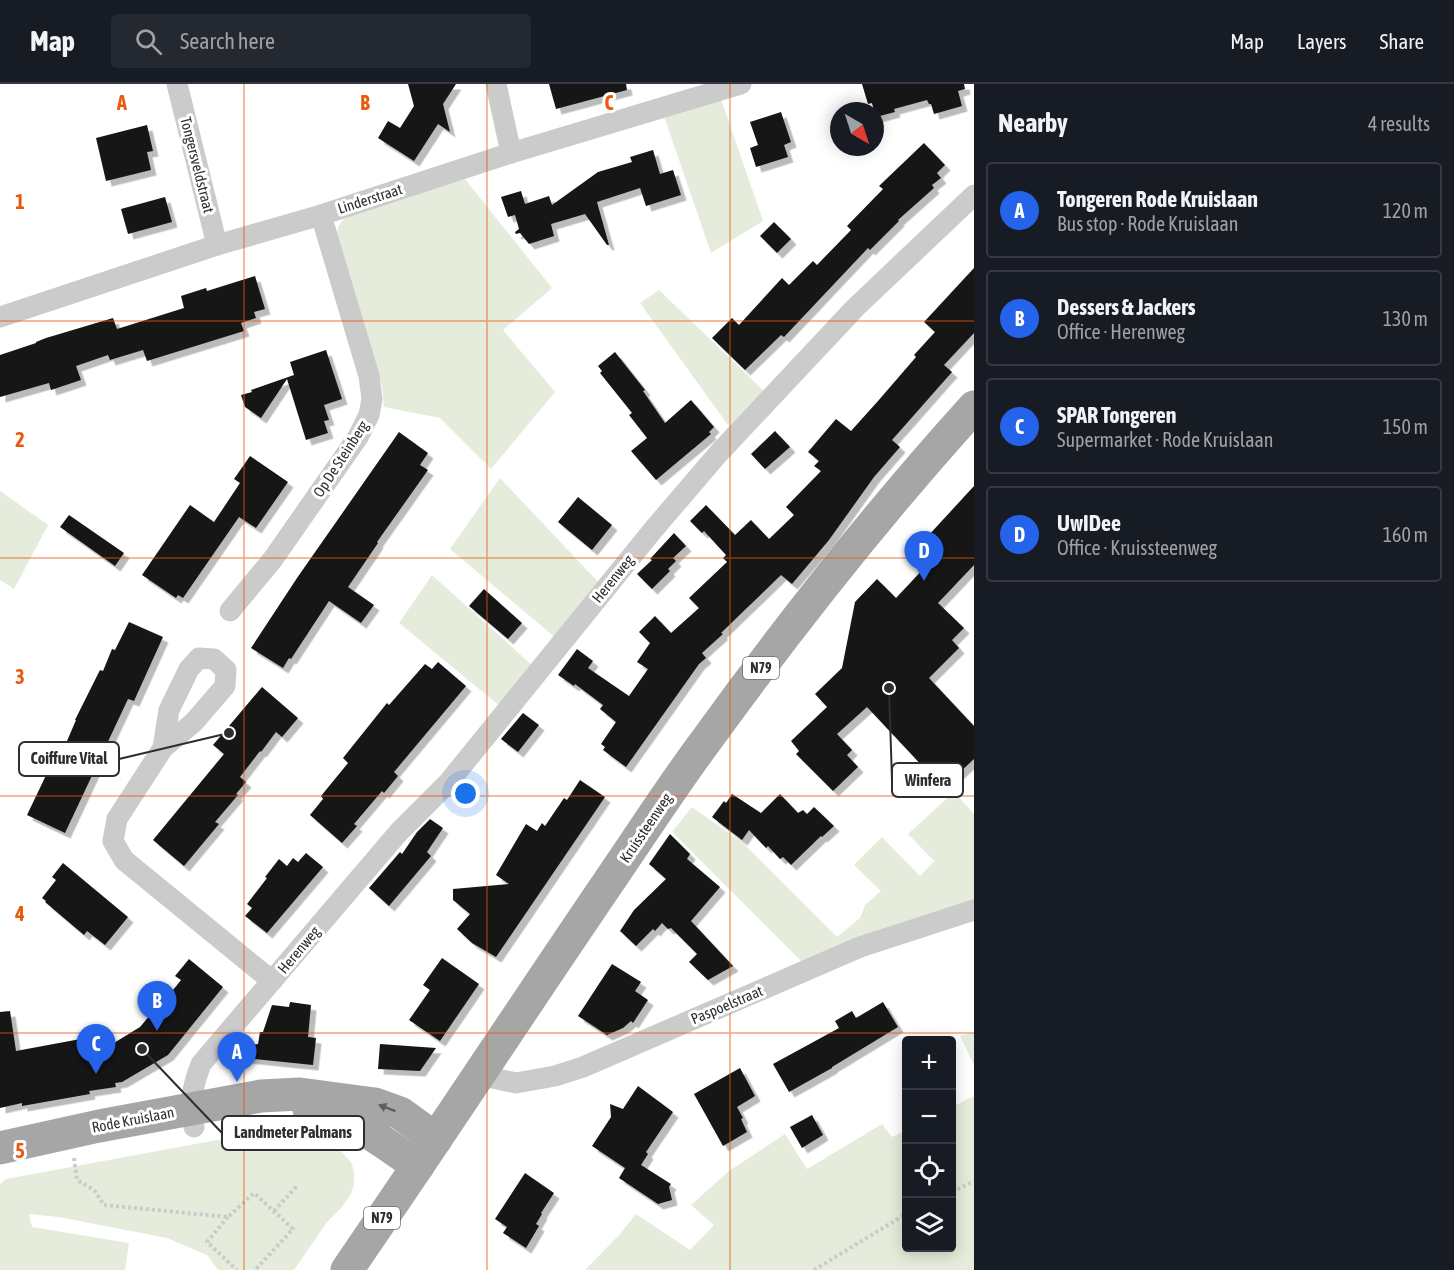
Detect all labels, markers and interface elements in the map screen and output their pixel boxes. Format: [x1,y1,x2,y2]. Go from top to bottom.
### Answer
search box [111,14,531,68]
text: Map [30,25,75,57]
icon: search [132,25,165,58]
text: Search here [180,28,275,54]
text: Map [1230,29,1264,53]
text: Layers [1297,29,1347,53]
text: Share [1380,29,1424,53]
text: A [116,91,127,114]
text: B [360,91,370,114]
text: C [605,91,614,114]
north arrow [830,102,884,156]
text: Nearby [998,108,1068,138]
text: 4 results [1368,112,1430,135]
street label: Tongersveldstraat [177,115,218,215]
street label: Linderstraat [335,180,404,217]
text: Tongeren Rode Kruislaan [1057,186,1258,212]
text: 1 [15,190,25,213]
text: A [1015,199,1024,222]
text: 120 m [1383,199,1428,222]
text: Bus stop · Rode Kruislaan [1057,212,1239,235]
text: Dessers & Jackers [1057,294,1195,320]
text: B [1015,307,1024,330]
text: 130 m [1383,307,1428,330]
text: Office · Herenweg [1057,320,1185,343]
text: SPAR Tongeren [1057,402,1176,428]
text: C [1015,415,1024,438]
text: 150 m [1383,415,1428,438]
street label: Op De Steinberg [310,417,372,500]
text: 2 [15,428,25,451]
text: Supermarket · Rode Kruislaan [1057,428,1273,451]
text: UwIDee [1057,510,1121,536]
text: D [1014,523,1025,546]
text: 160 m [1383,523,1428,546]
pin: D [904,532,944,581]
text: Office · Kruissteenweg [1057,536,1217,559]
street label: Herenweg [588,551,637,606]
road number: N79 [743,657,779,679]
text: 3 [15,665,25,688]
callout: Coiffure Vital [19,742,119,776]
text: Coiffure Vital [31,749,108,767]
callout: Winfera [892,763,963,797]
text: Winfera [904,771,951,789]
your location [451,779,480,808]
street label: Kruissteenweg [616,789,675,866]
text: 4 [14,902,25,925]
street label: Herenweg [274,922,324,977]
pin: B [138,982,176,1031]
street label: Paspoelstraat [688,982,765,1027]
pin: C [76,1024,116,1074]
pin: A [218,1032,256,1082]
map controls [902,1036,956,1252]
button: + [902,1036,956,1090]
button: − [902,1090,956,1144]
street label: Rode Kruislaan [90,1103,176,1136]
one-way arrow [378,1103,396,1112]
callout: Landmeter Palmans [222,1116,364,1150]
text: Landmeter Palmans [234,1123,352,1141]
text: 5 [15,1139,25,1162]
button: locate [902,1144,956,1198]
button: layers [902,1198,956,1252]
road number: N79 [364,1207,400,1229]

